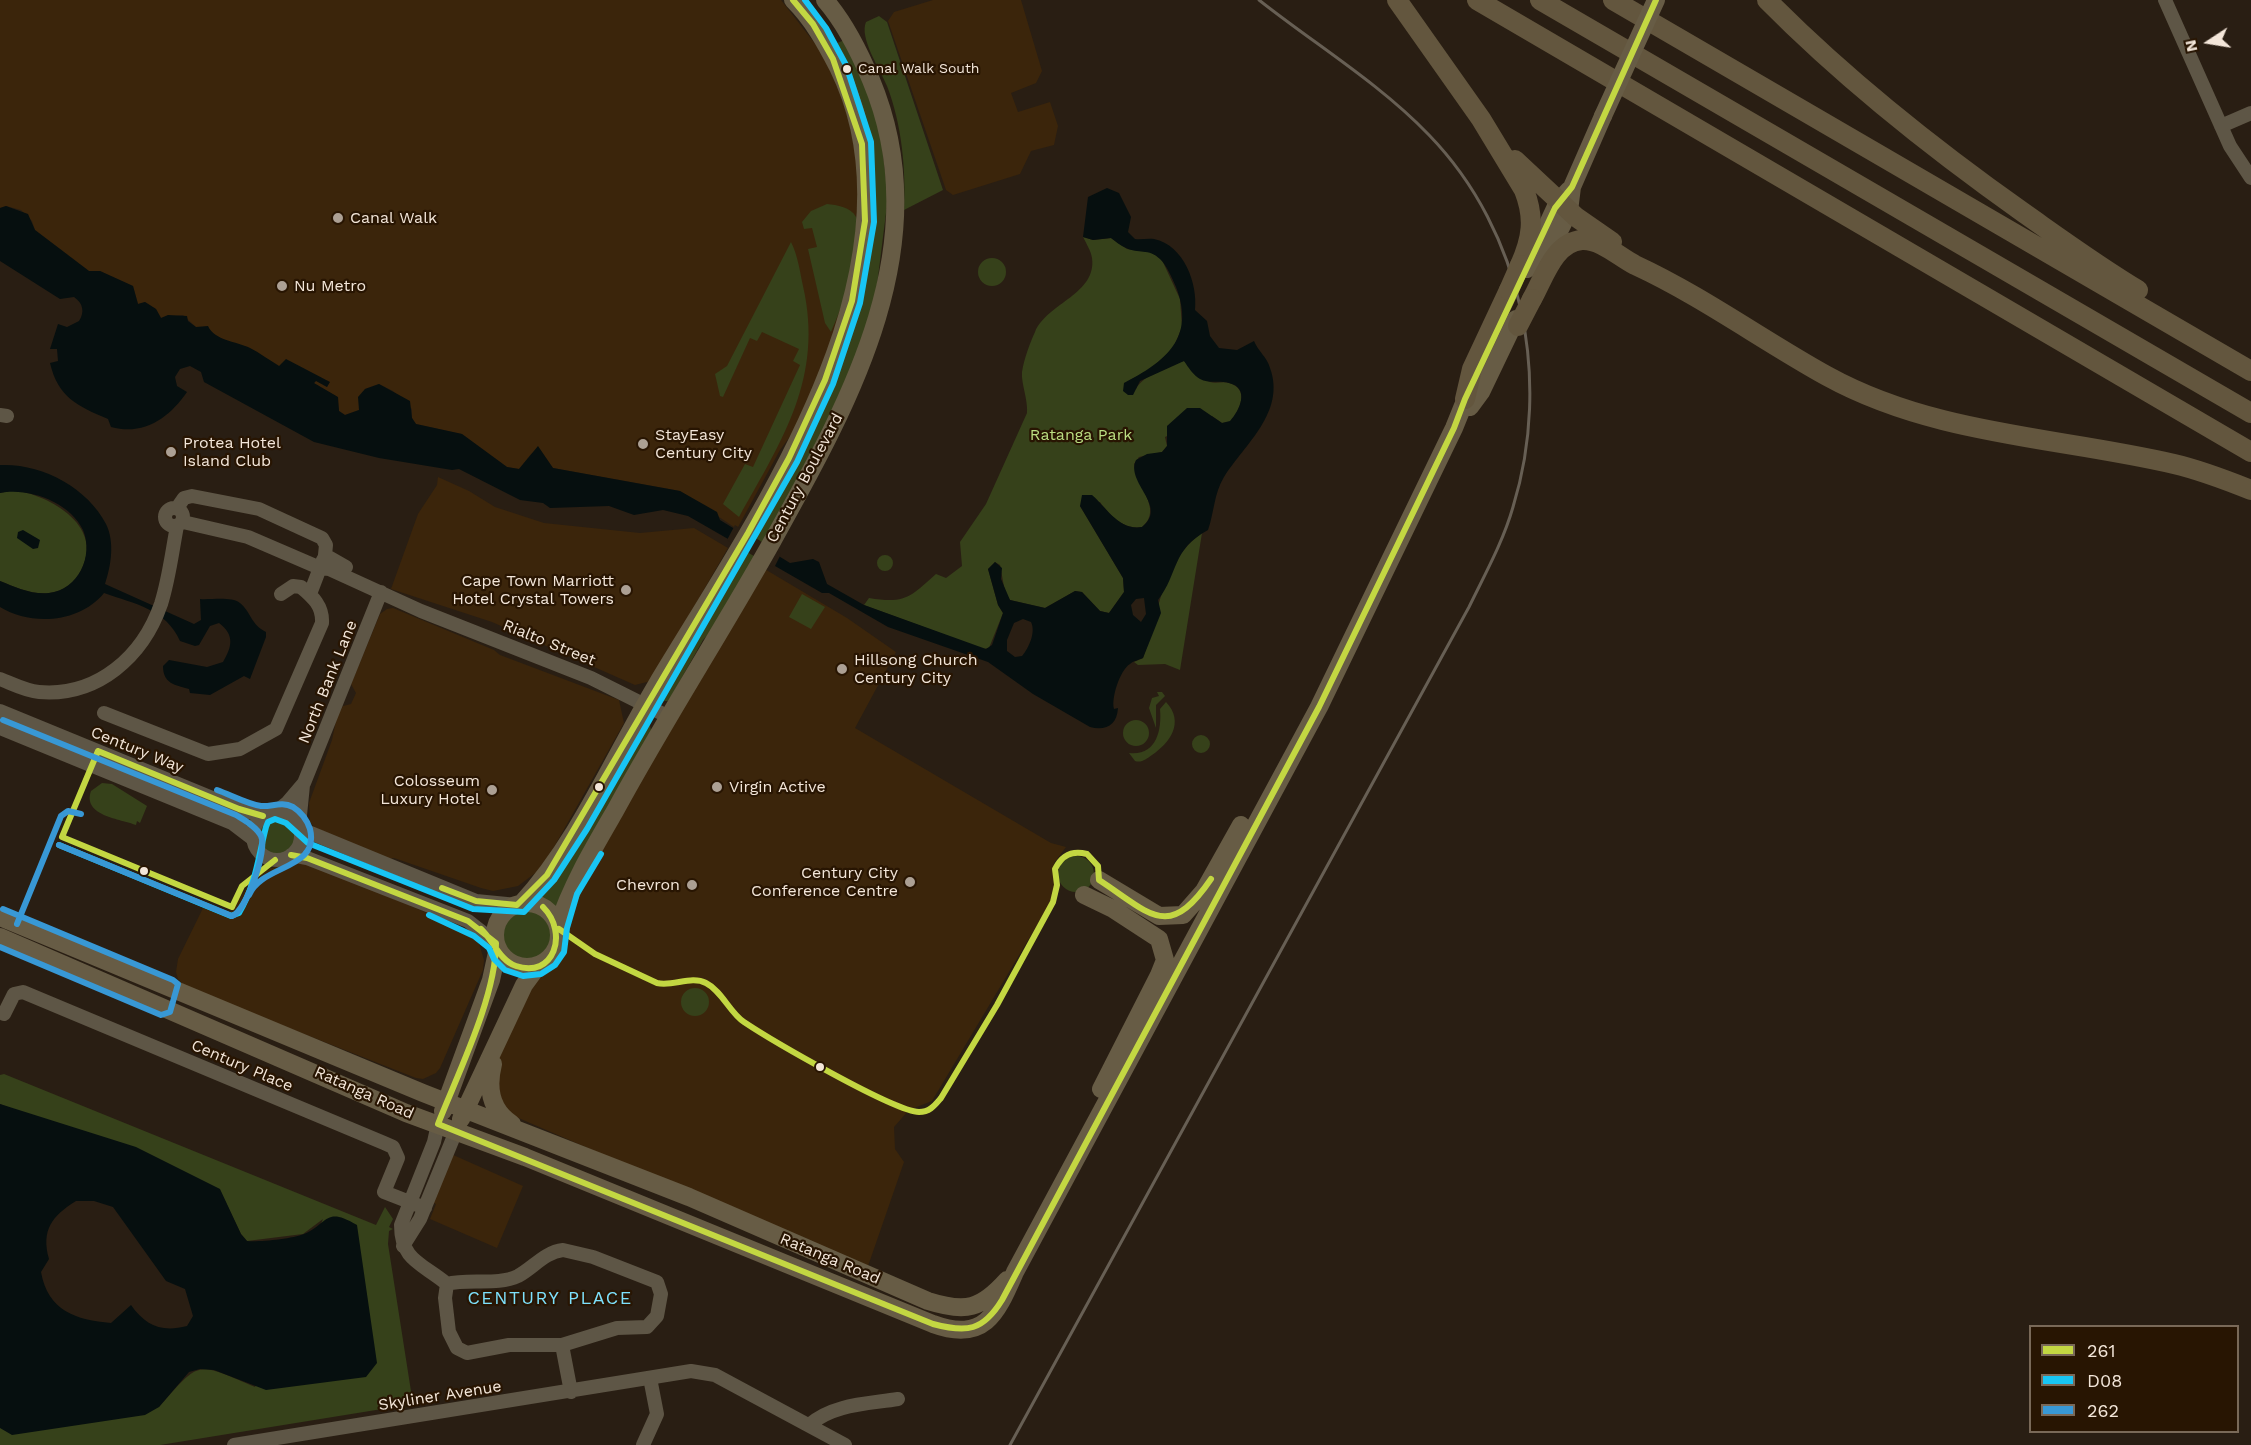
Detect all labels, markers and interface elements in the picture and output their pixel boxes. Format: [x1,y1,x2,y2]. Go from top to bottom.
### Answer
north arrow [2179,12,2239,72]
text: N [2180,38,2201,54]
place label: Canal Walk South [858,61,980,77]
marker: Canal Walk South [841,63,853,75]
place label: Canal Walk [350,208,437,228]
marker: Canal Walk [331,211,345,225]
place label: Nu Metro [294,276,366,296]
marker: Nu Metro [275,279,289,293]
street label: Century Boulevard [763,410,847,546]
place label: StayEasy Century City [655,425,752,463]
park label: Ratanga Park [1030,425,1132,445]
place label: Protea Hotel Island Club [183,433,281,471]
marker: StayEasy Century City [636,437,650,451]
marker: Protea Hotel Island Club [164,445,178,459]
place label: Cape Town Marriott Hotel Crystal Towers [452,571,614,609]
marker: Cape Town Marriott Hotel Crystal Towers [619,583,633,597]
street label: Rialto Street [500,616,598,670]
street label: North Bank Lane [295,618,361,746]
place label: Hillsong Church Century City [854,650,978,688]
marker: Hillsong Church Century City [835,662,849,676]
street label: Century Way [88,723,186,777]
place label: Colosseum Luxury Hotel [380,771,480,809]
place label: Virgin Active [729,777,826,797]
marker: Virgin Active [710,780,724,794]
unlabelled marker [593,781,605,793]
marker: Colosseum Luxury Hotel [485,783,499,797]
place label: Century City Conference Centre [751,863,898,901]
unlabelled marker [138,865,150,877]
place label: Chevron [616,875,680,895]
marker: Century City Conference Centre [903,875,917,889]
marker: Chevron [685,878,699,892]
street label: Century Place [188,1036,296,1096]
unlabelled marker [814,1061,826,1073]
street label: Ratanga Road [311,1062,417,1124]
street label: Ratanga Road [777,1229,883,1289]
district label: CENTURY PLACE [467,1288,633,1310]
legend [2029,1325,2239,1433]
text: 261 [2087,1340,2115,1361]
text: D08 [2087,1370,2122,1391]
street label: Skyliner Avenue [377,1377,503,1415]
text: 262 [2087,1400,2119,1421]

